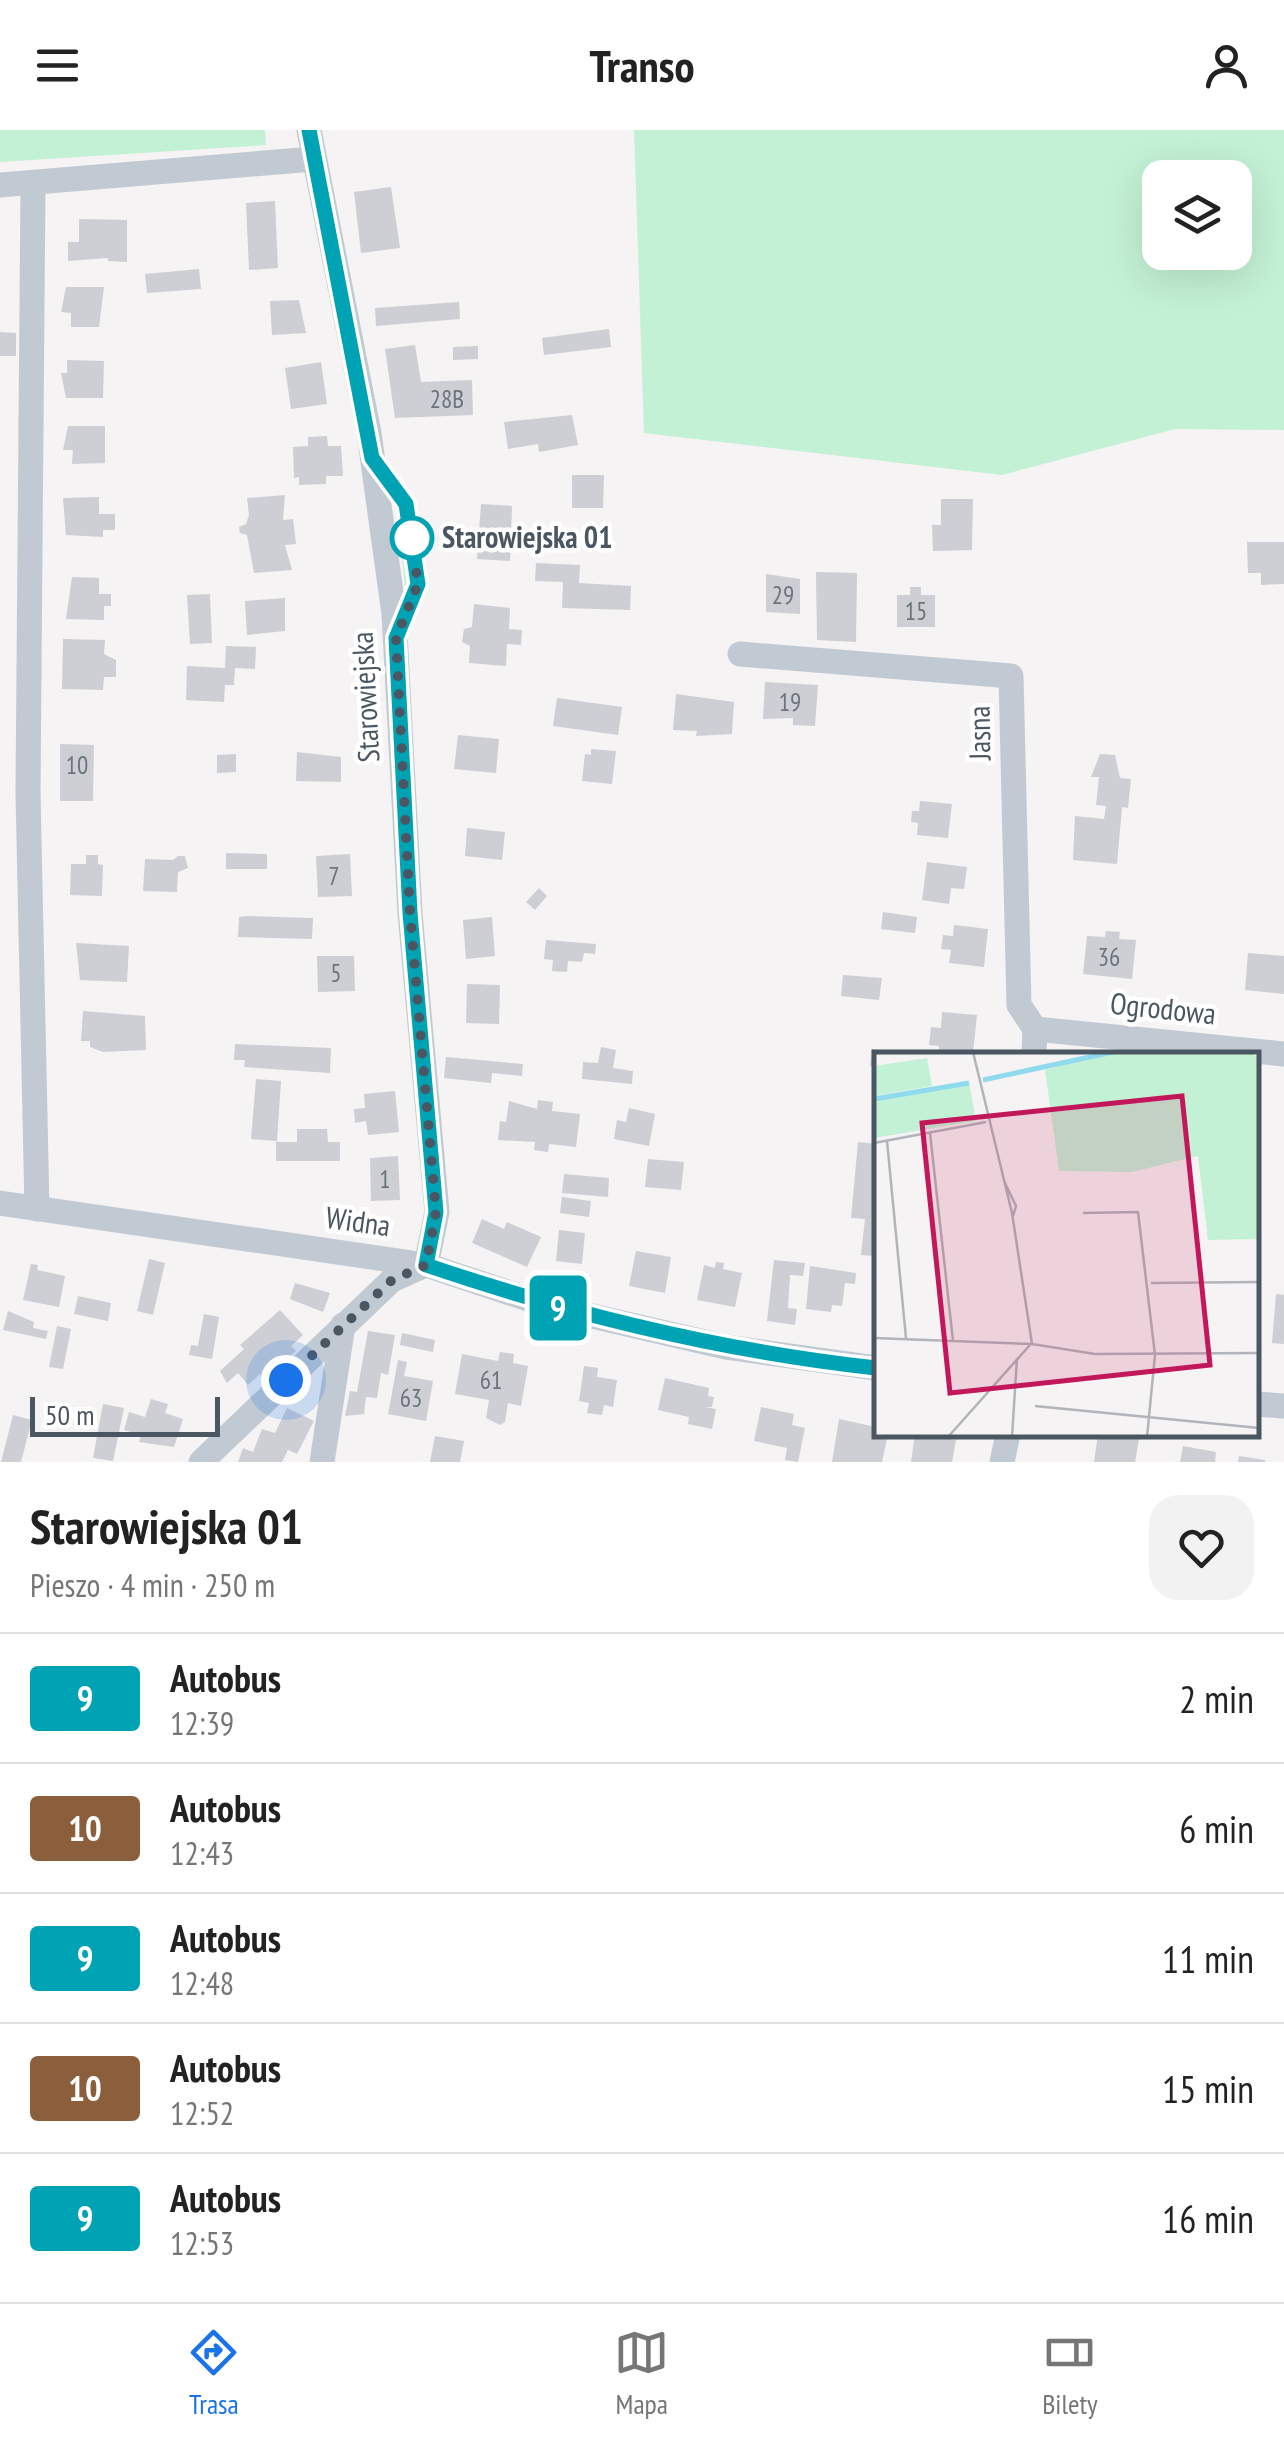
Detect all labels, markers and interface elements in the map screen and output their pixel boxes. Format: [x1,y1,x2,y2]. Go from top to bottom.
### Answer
text: Transo [589,36,695,94]
icon: menu [30,38,85,93]
icon: person [1199,38,1254,93]
map controls [1142,160,1252,270]
button: layers [1142,160,1252,270]
house number: 28B [430,383,464,415]
marker: Starowiejska 01 [391,517,433,559]
place label: Starowiejska 01 [442,517,613,556]
house number: 29 [772,579,794,611]
house number: 15 [905,595,927,627]
street label: Starowiejska [342,631,387,763]
house number: 19 [779,686,801,718]
street label: Jasna [959,705,998,762]
house number: 10 [66,749,88,781]
house number: 7 [328,860,340,892]
house number: 36 [1098,941,1120,973]
house number: 5 [330,957,342,989]
street label: Ogrodowa [1108,983,1218,1032]
inset map [874,1052,1259,1437]
house number: 1 [379,1163,391,1195]
street label: Widna [323,1197,393,1244]
line badge: 9 [526,1276,590,1340]
text: 9 [550,1285,566,1331]
your location [261,1355,311,1405]
house number: 61 [480,1364,502,1396]
house number: 63 [400,1382,422,1414]
scale bar [30,1392,220,1436]
text: 50 m [45,1396,94,1433]
text: Starowiejska 01 [30,1495,303,1557]
button: heart [1149,1495,1254,1600]
text: Pieszo · 4 min · 250 m [30,1564,275,1606]
text: Autobus [170,1653,281,1702]
text: 2 min [1179,1674,1254,1723]
text: 9 [77,1675,93,1721]
text: 12:39 [170,1702,234,1744]
text: Autobus [170,1783,281,1832]
text: 6 min [1179,1804,1254,1853]
text: 10 [68,1805,102,1851]
text: 12:43 [170,1832,234,1874]
text: Autobus [170,1913,281,1962]
text: 11 min [1162,1934,1254,1983]
text: 9 [77,1935,93,1981]
text: 12:48 [170,1962,234,2004]
text: Autobus [170,2043,281,2092]
text: 15 min [1162,2064,1254,2113]
text: 10 [68,2065,102,2111]
text: 12:52 [170,2092,234,2134]
text: Autobus [170,2173,281,2222]
text: 16 min [1162,2194,1254,2243]
text: 9 [77,2195,93,2241]
text: 12:53 [170,2222,234,2264]
tab: Trasa [186,2325,241,2422]
tab: Mapa [614,2325,669,2422]
tab: Bilety [1042,2325,1098,2422]

